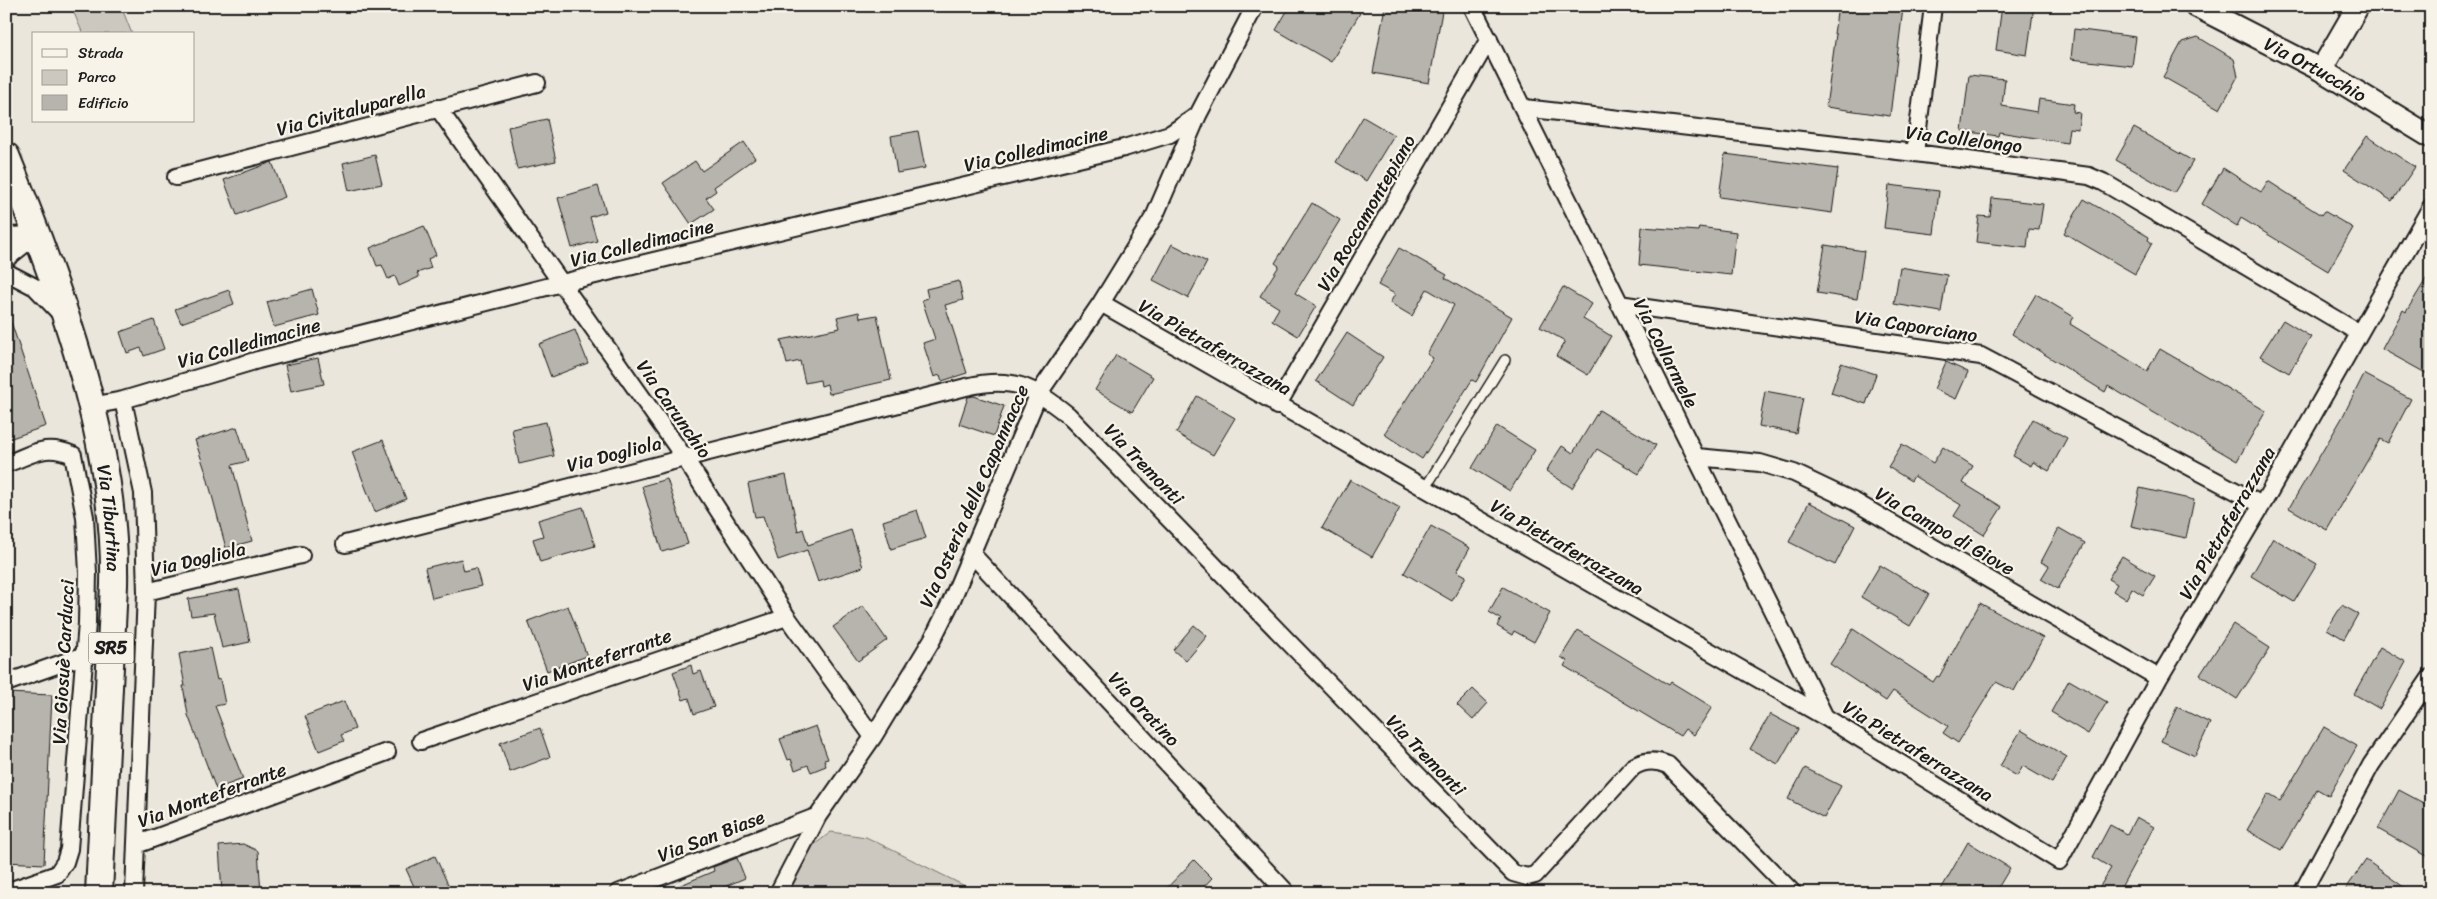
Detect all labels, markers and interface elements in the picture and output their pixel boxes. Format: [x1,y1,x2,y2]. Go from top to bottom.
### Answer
street label: Via Ortucchio [2258,27,2374,111]
legend [32,32,195,122]
text: Strada [78,40,124,66]
text: Parco [78,64,116,90]
street label: Via Civitaluparella [273,74,430,146]
text: Edificio [78,90,129,116]
street label: Via Collelongo [1904,115,2024,163]
street label: Via Colledimacine [961,116,1112,182]
street label: Via Roccamontepiano [1307,128,1425,298]
street label: Via Colledimacine [567,209,718,277]
street label: Via Pietraferrazzana [1132,290,1298,405]
street label: Via Collarmele [1624,292,1708,414]
street label: Via Caporciano [1852,300,1980,352]
street label: Via Colledimacine [174,308,325,378]
street label: Via Carunchio [628,353,720,465]
street label: Via Osteria delle Capannacce [910,379,1038,613]
street label: Via Tremonti [1096,415,1193,514]
street label: Via Dogliola [563,426,665,482]
street label: Via Pietraferrazzana [2170,440,2285,606]
street label: Via Tiburtina [88,462,131,572]
street label: Via Campo di Giove [1869,477,2021,585]
street label: Via Pietraferrazzana [1484,490,1650,605]
street label: Via Dogliola [147,532,249,586]
street label: Via Giosuè Carducci [42,578,84,745]
street label: Via Monteferrante [518,619,677,701]
road number: SR5 [88,632,134,664]
street label: Via Oratino [1100,663,1188,755]
street label: Via Pietraferrazzana [1836,691,2000,811]
street label: Via Tremonti [1378,706,1475,805]
street label: Via Monteferrante [133,753,291,837]
street label: Via San Biase [653,800,769,872]

